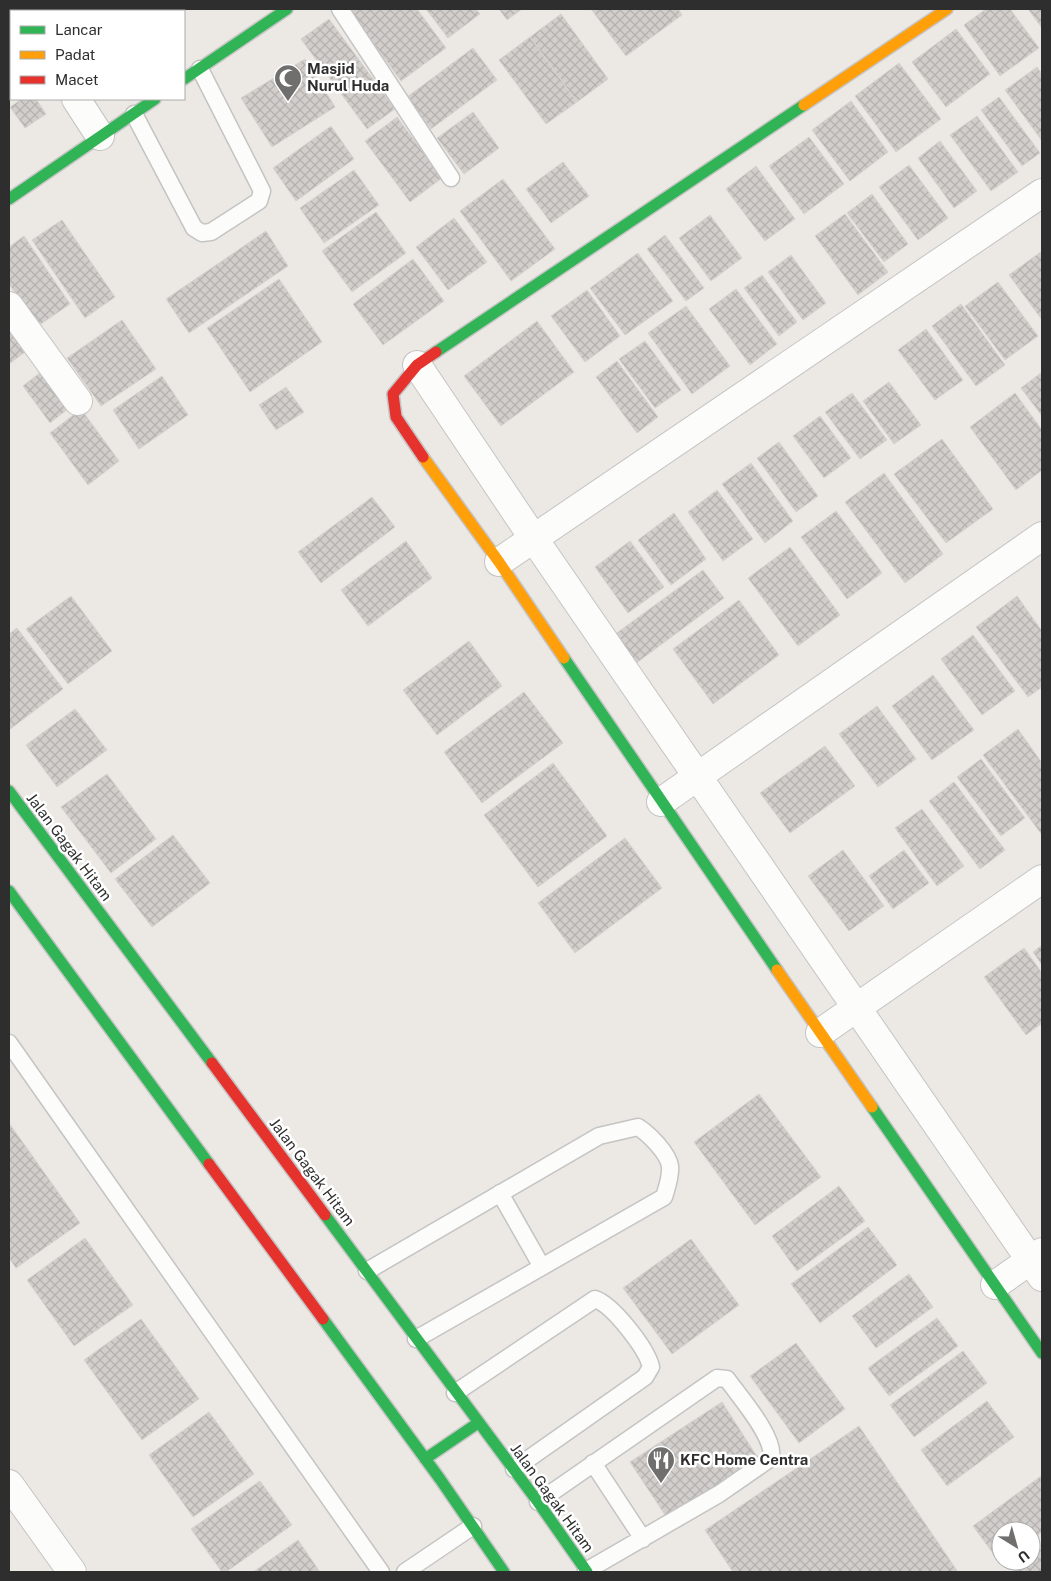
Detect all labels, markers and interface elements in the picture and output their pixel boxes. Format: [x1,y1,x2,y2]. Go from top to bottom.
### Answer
legend [10,10,185,100]
text: Lancar [55,21,103,38]
text: Padat [55,46,96,63]
place label: Masjid Nurul Huda [307,60,389,94]
mosque icon: Masjid Nurul Huda [273,63,303,102]
text: Macet [55,71,99,88]
street label: Jalan Gagak Hitam [23,790,115,904]
street label: Jalan Gagak Hitam [266,1115,358,1229]
street label: Jalan Gagak Hitam [507,1440,598,1555]
restaurant icon: KFC Home Centra [646,1445,676,1484]
place label: KFC Home Centra [680,1451,808,1468]
north arrow [991,1521,1041,1571]
text: U [1015,1547,1033,1566]

